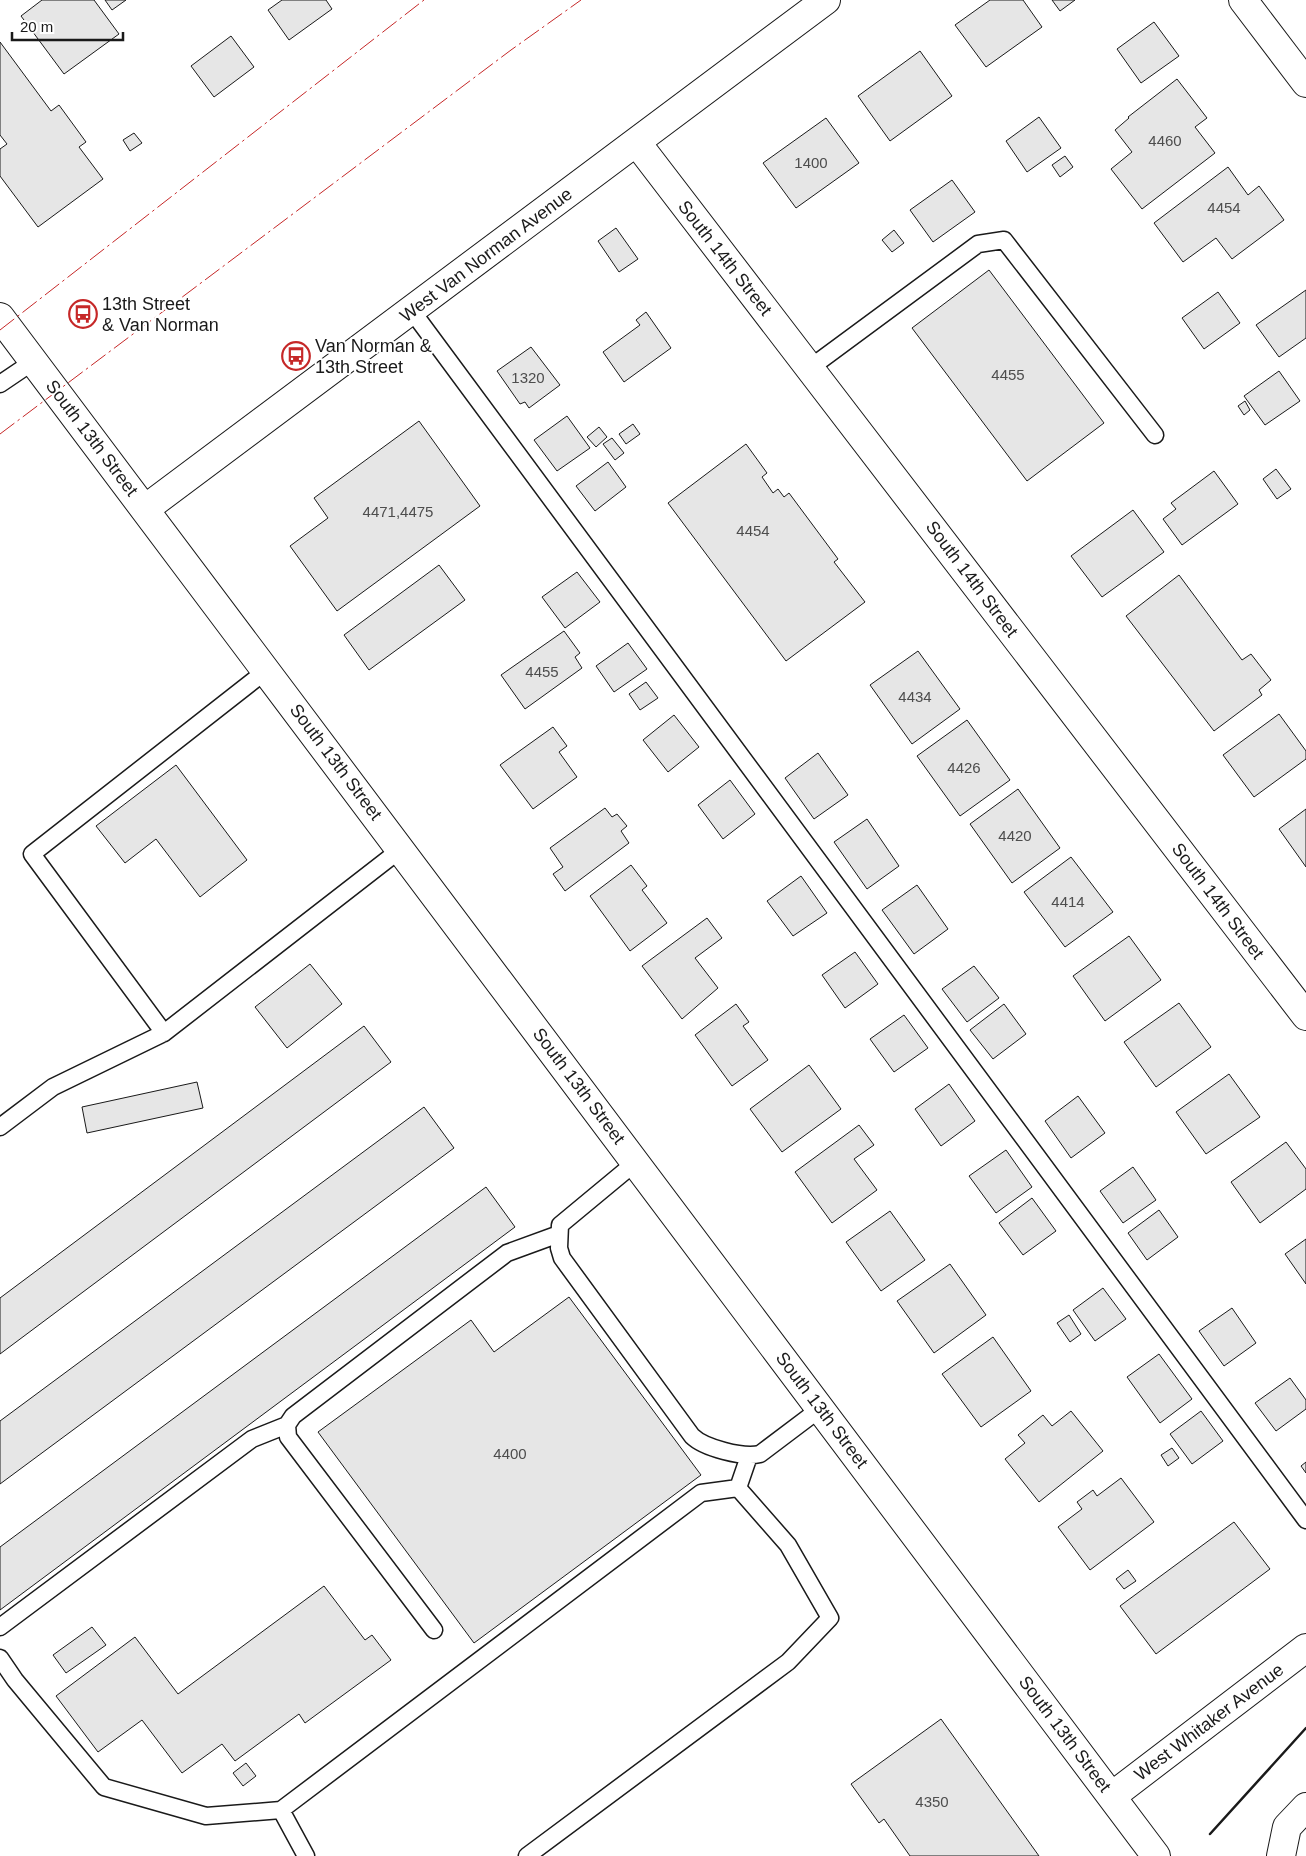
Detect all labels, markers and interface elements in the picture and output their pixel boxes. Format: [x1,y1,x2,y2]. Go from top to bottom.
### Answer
scale bar [12,10,124,42]
text: 20 m [20,18,53,35]
house number: 4460 [1148,132,1182,149]
house number: 1400 [794,154,828,171]
street label: West Van Norman Avenue [396,184,576,326]
street label: South 14th Street [674,197,776,319]
house number: 4454 [1207,199,1241,216]
place label: 13th Street & Van Norman [102,294,219,335]
bus stop icon: 13th Street & Van Norman [68,299,98,329]
place label: Van Norman & 13th Street [315,336,432,377]
bus stop icon: Van Norman & 13th Street [281,341,311,371]
house number: 4455 [991,366,1025,383]
house number: 1320 [511,369,545,386]
street label: South 13th Street [42,376,142,500]
house number: 4471,4475 [363,503,433,520]
street label: South 14th Street [922,517,1022,641]
house number: 4454 [736,522,770,539]
house number: 4455 [525,663,559,680]
house number: 4434 [898,688,932,705]
street label: South 13th Street [286,700,386,824]
house number: 4426 [947,759,981,776]
house number: 4420 [998,827,1032,844]
street label: South 14th Street [1168,839,1268,963]
house number: 4414 [1051,893,1085,910]
street label: South 13th Street [529,1024,629,1148]
street label: South 13th Street [772,1348,872,1472]
house number: 4400 [493,1445,527,1462]
street label: West Whitaker Avenue [1131,1659,1287,1785]
street label: South 13th Street [1015,1672,1115,1796]
house number: 4350 [915,1793,949,1810]

